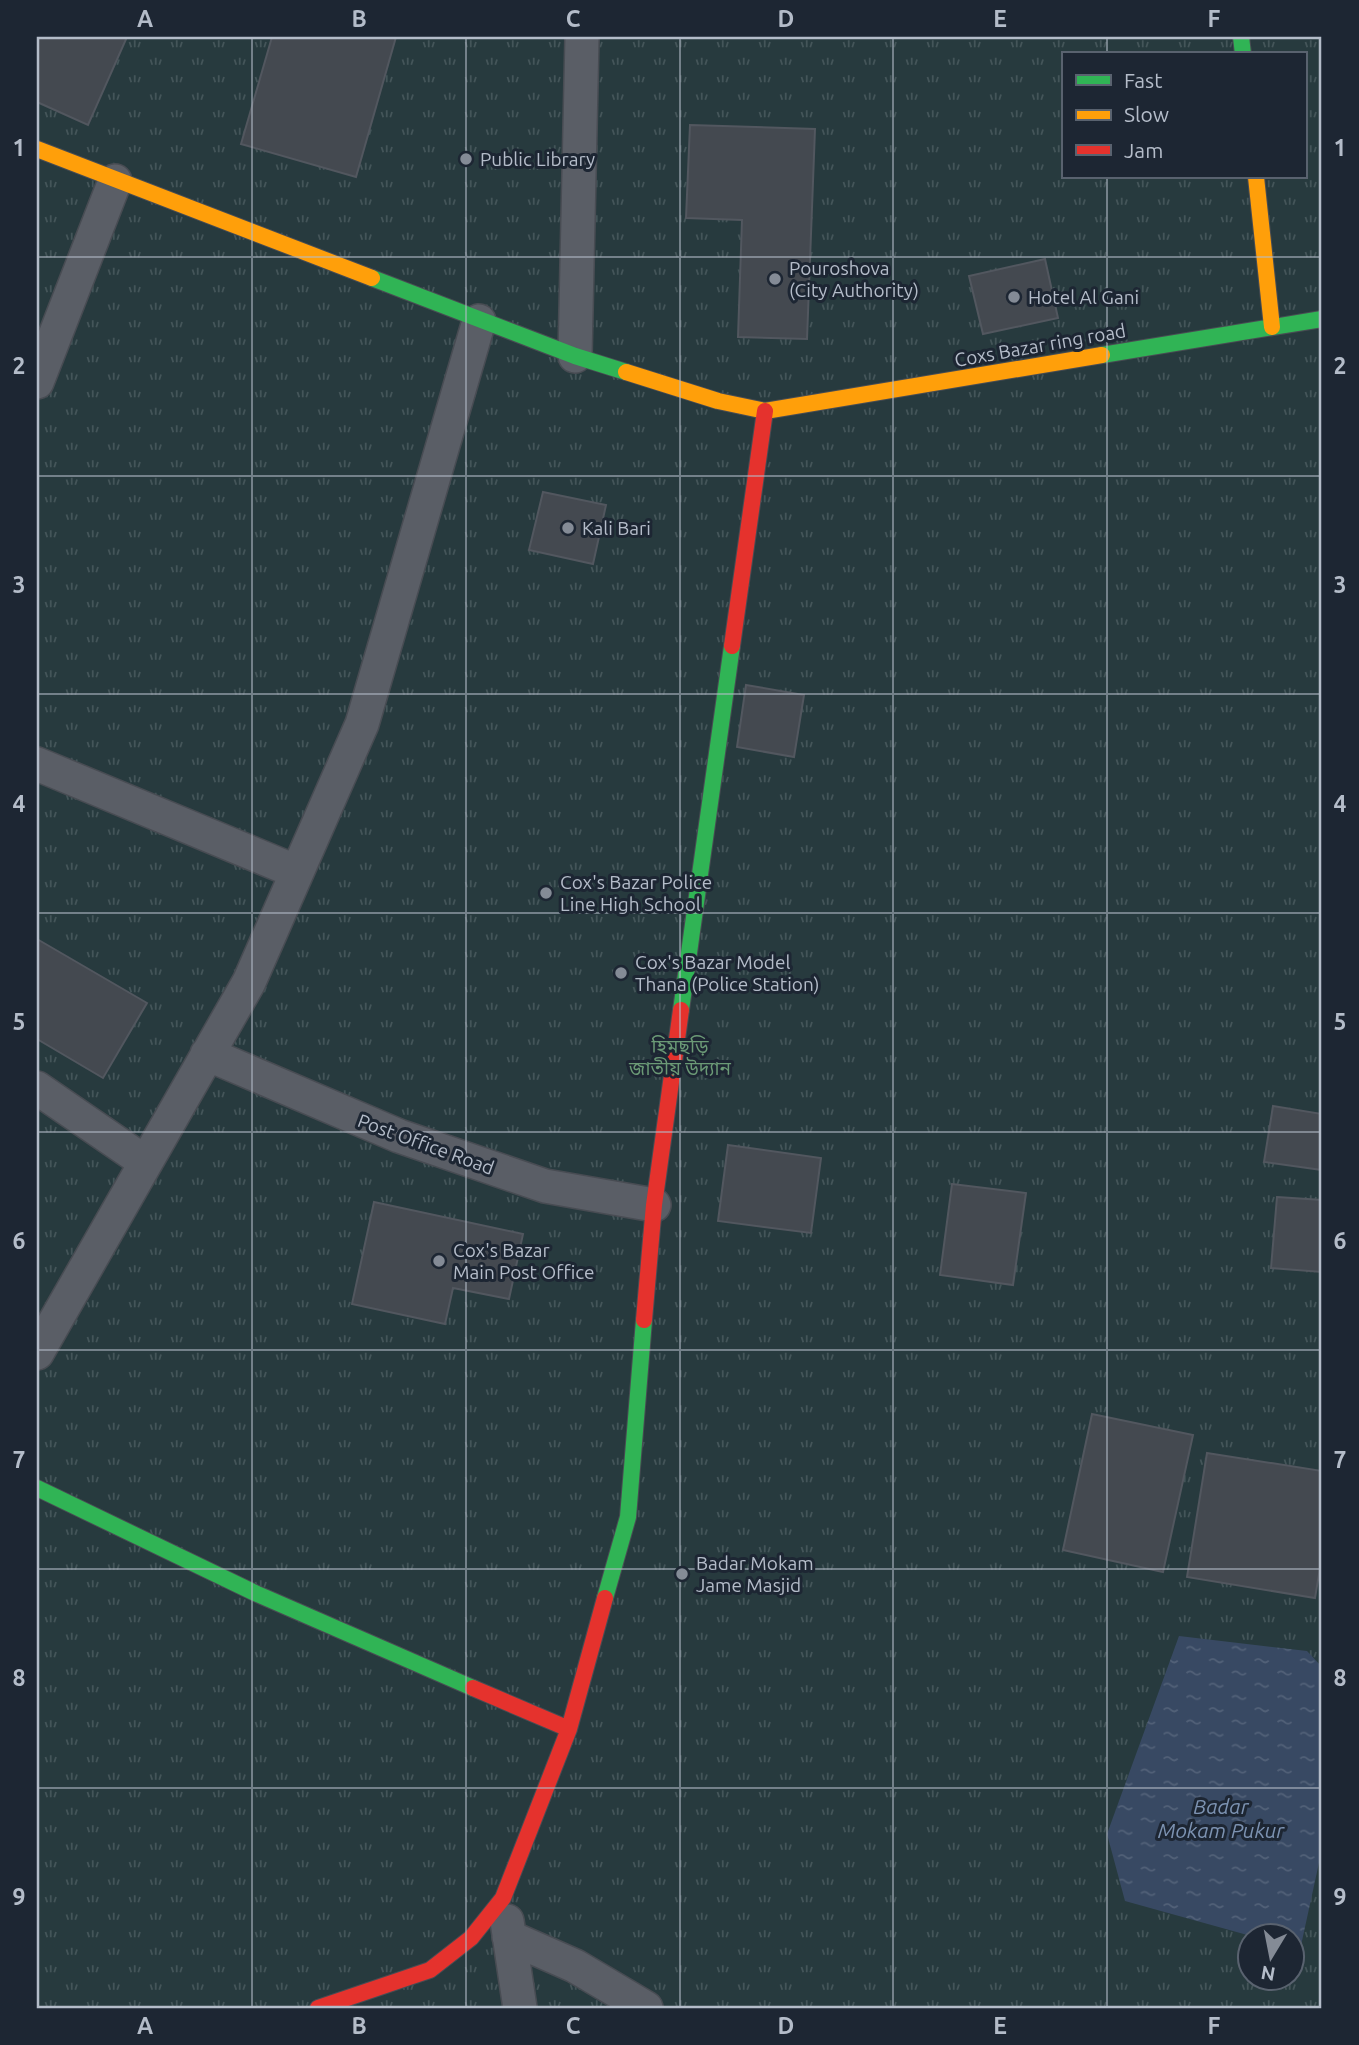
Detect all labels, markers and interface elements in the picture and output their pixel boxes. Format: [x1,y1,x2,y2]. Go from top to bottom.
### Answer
text: A [137,6,153,31]
text: B [351,6,367,31]
text: C [566,6,581,31]
text: D [778,6,794,31]
text: E [993,6,1007,31]
text: F [1208,6,1221,31]
legend [1062,52,1306,178]
text: Fast [1124,68,1162,92]
text: Slow [1124,102,1169,126]
text: 1 [13,135,25,160]
text: 1 [1334,135,1346,160]
text: Jam [1124,138,1163,162]
place label: Public Library [480,148,595,170]
marker: Public Library [458,151,474,167]
place label: Pouroshova (City Authority) [789,257,919,301]
marker: Pouroshova (City Authority) [767,271,783,287]
place label: Hotel Al Gani [1028,286,1139,308]
marker: Hotel Al Gani [1006,289,1022,305]
street label: Coxs Bazar ring road [953,319,1127,371]
text: 2 [13,353,25,378]
text: 2 [1334,353,1346,378]
place label: Kali Bari [582,517,651,539]
marker: Kali Bari [560,520,576,536]
text: 3 [13,572,25,597]
text: 3 [1334,572,1346,597]
text: 4 [13,791,26,816]
text: 4 [1334,791,1347,816]
place label: Cox's Bazar Police Line High School [560,871,712,915]
marker: Cox's Bazar Police Line High School [538,885,554,901]
place label: Cox's Bazar Model Thana (Police Station) [635,951,820,995]
marker: Cox's Bazar Model Thana (Police Station) [613,965,629,981]
text: 5 [13,1009,25,1034]
text: 5 [1334,1009,1346,1034]
park label: হিমছড়ি জাতীয় উদ্যান [628,1035,731,1079]
street label: Post Office Road [355,1109,497,1179]
text: 6 [13,1228,26,1253]
text: 6 [1334,1228,1347,1253]
place label: Cox's Bazar Main Post Office [453,1239,595,1283]
marker: Cox's Bazar Main Post Office [431,1253,447,1269]
text: 7 [13,1447,25,1472]
text: 7 [1334,1447,1346,1472]
place label: Badar Mokam Jame Masjid [696,1552,814,1596]
marker: Badar Mokam Jame Masjid [674,1566,690,1582]
text: 8 [13,1665,25,1690]
text: 8 [1334,1665,1346,1690]
water label: Badar Mokam Pukur [1158,1794,1285,1842]
text: 9 [13,1884,25,1909]
text: 9 [1334,1884,1346,1909]
north arrow [1236,1923,1306,1993]
text: N [1259,1962,1277,1986]
text: A [137,2013,153,2038]
text: B [351,2013,367,2038]
text: C [566,2013,581,2038]
text: D [778,2013,794,2038]
text: E [993,2013,1007,2038]
text: F [1208,2013,1221,2038]

